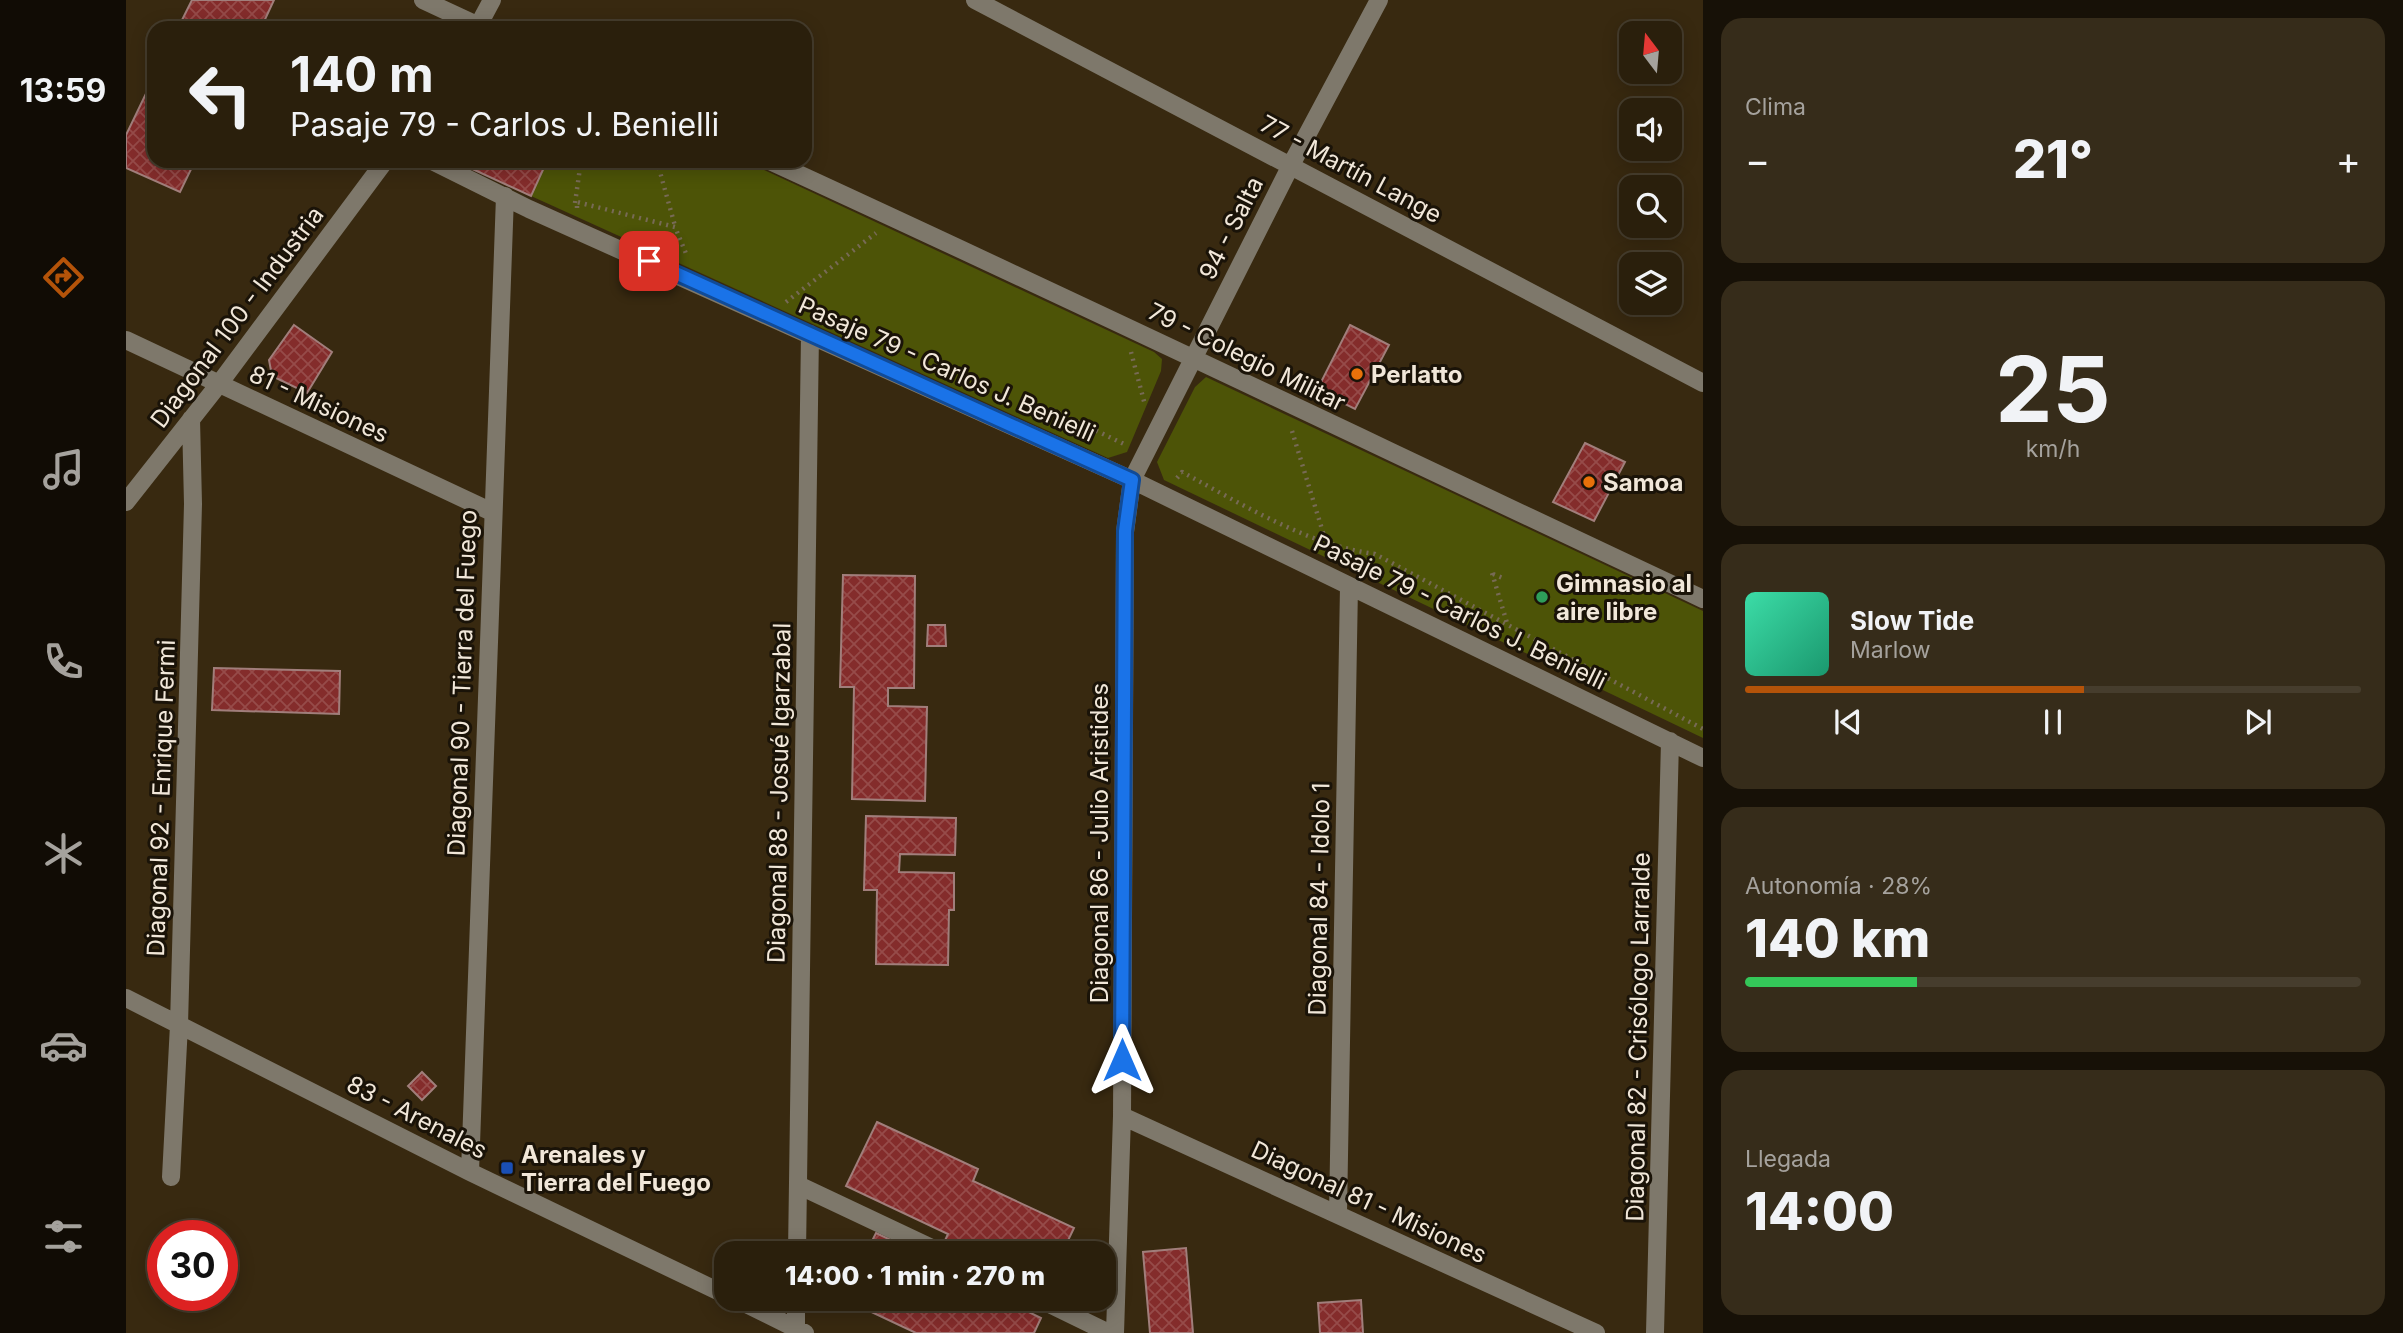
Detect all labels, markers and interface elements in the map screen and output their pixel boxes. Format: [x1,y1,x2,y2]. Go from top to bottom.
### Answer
north arrow [1619,21,1682,84]
map controls [1619,21,1682,315]
text: 140 m [290,45,434,104]
icon: left [175,49,266,140]
text: 13:59 [20,71,106,110]
text: Clima [1745,93,1806,121]
button: sound [1619,98,1682,161]
text: Pasaje 79 - Carlos J. Benielli [290,105,719,144]
street label: 77 - Martín Lange [1255,109,1447,229]
text: 21° [2013,128,2093,191]
text: − [1745,137,1770,183]
text: + [2336,137,2361,183]
street label: 94 - Salta [1193,172,1269,284]
button: search [1619,175,1682,238]
street label: Diagonal 100 - Industria [144,201,330,433]
pin [619,231,679,291]
icon: arrive [630,242,668,280]
button: layers [1619,252,1682,315]
icon: directions [39,253,88,302]
street label: Pasaje 79 - Carlos J. Benielli [794,290,1100,448]
street label: 79 - Colegio Militar [1144,297,1350,417]
text: 25 [1995,334,2111,444]
street label: 81 - Misiones [245,359,393,449]
place label: Perlatto [1371,360,1462,389]
marker: Perlatto [1349,366,1365,382]
text: km/h [2026,435,2080,463]
icon: music [39,445,88,494]
place label: Samoa [1603,468,1683,497]
marker: Samoa [1581,474,1597,490]
street label: Diagonal 90 - Tierra del Fuego [441,509,483,857]
street label: Pasaje 79 - Carlos J. Benielli [1309,528,1611,696]
place label: Gimnasio al aire libre [1556,569,1692,626]
marker: Gimnasio al aire libre [1534,589,1550,605]
text: Slow Tide [1850,605,1974,636]
street label: Diagonal 88 - Josué Igarzabal [762,623,796,963]
text: Marlow [1850,636,1930,664]
icon: phone [39,637,88,686]
street label: Diagonal 92 - Enrique Fermi [141,639,181,957]
street label: Diagonal 86 - Julio Aristides [1085,683,1114,1003]
icon: previous [1829,703,1867,741]
icon: pause [2034,703,2072,741]
icon: next [2239,703,2277,741]
street label: Diagonal 84 - Idolo 1 [1302,782,1336,1016]
icon: climate [39,829,88,878]
street label: Diagonal 82 - Crisólogo Larralde [1620,852,1656,1222]
text: Autonomía · 28% [1745,872,1932,900]
text: 140 km [1745,907,1930,970]
icon: car [39,1021,88,1070]
position arrow [1085,1023,1159,1097]
street label: 83 - Arenales [342,1069,492,1165]
street label: Diagonal 81 - Misiones [1247,1135,1491,1269]
place label: Arenales y Tierra del Fuego [521,1140,711,1197]
text: Llegada [1745,1145,1831,1173]
marker: Arenales y Tierra del Fuego [499,1160,515,1176]
text: 14:00 [1745,1180,1894,1243]
icon: filters [39,1212,88,1261]
speed limit sign: 30 [147,1220,238,1311]
text: 14:00 · 1 min · 270 m [785,1260,1045,1291]

